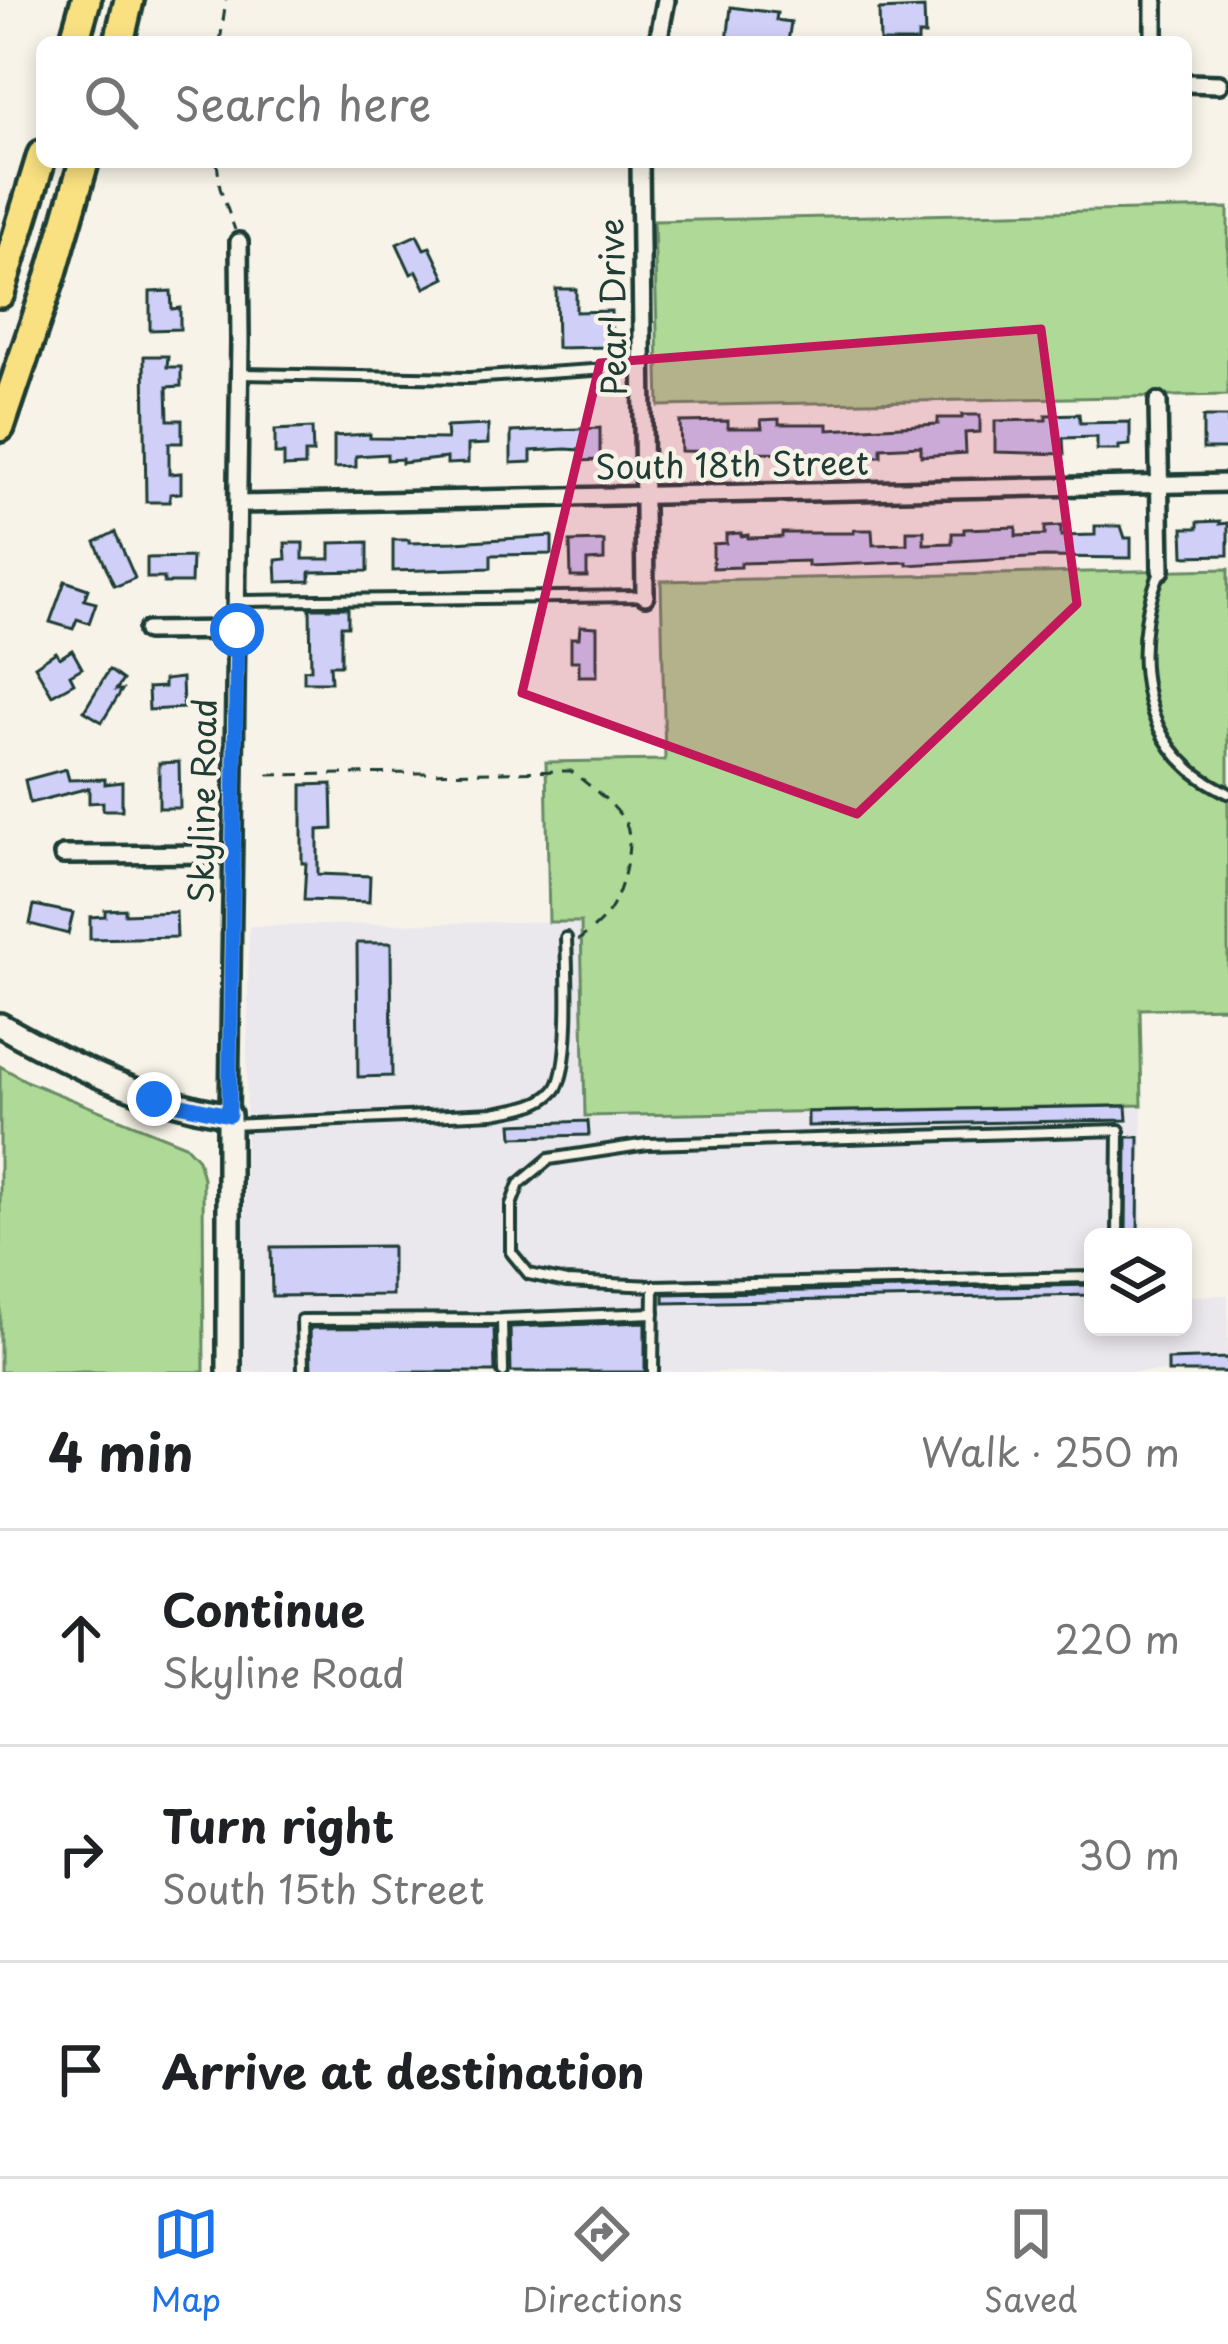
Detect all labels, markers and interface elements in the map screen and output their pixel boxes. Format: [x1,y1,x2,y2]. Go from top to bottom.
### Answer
search box [36,36,1192,168]
text: Search here [174,68,431,136]
icon: search [78,69,144,135]
street label: Pearl Drive [584,218,638,396]
street label: South 18th Street [595,436,869,490]
route start [210,603,264,657]
street label: Skyline Road [174,698,228,904]
route end [127,1072,181,1126]
map controls [1084,1228,1192,1336]
button: layers [1084,1228,1192,1336]
text: 4 min [48,1412,193,1489]
text: Walk · 250 m [921,1421,1180,1480]
text: Continue [162,1574,365,1642]
icon: ahead [48,1605,114,1671]
text: 220 m [1055,1608,1180,1667]
text: Skyline Road [162,1642,405,1701]
text: Turn right [162,1790,394,1858]
icon: right [48,1821,114,1887]
text: 30 m [1077,1824,1180,1883]
text: South 15th Street [162,1858,484,1917]
text: Arrive at destination [162,2036,645,2104]
icon: arrive [48,2037,114,2103]
tab: Map [151,2201,221,2323]
tab: Directions [522,2201,683,2323]
tab: Saved [984,2201,1077,2323]

